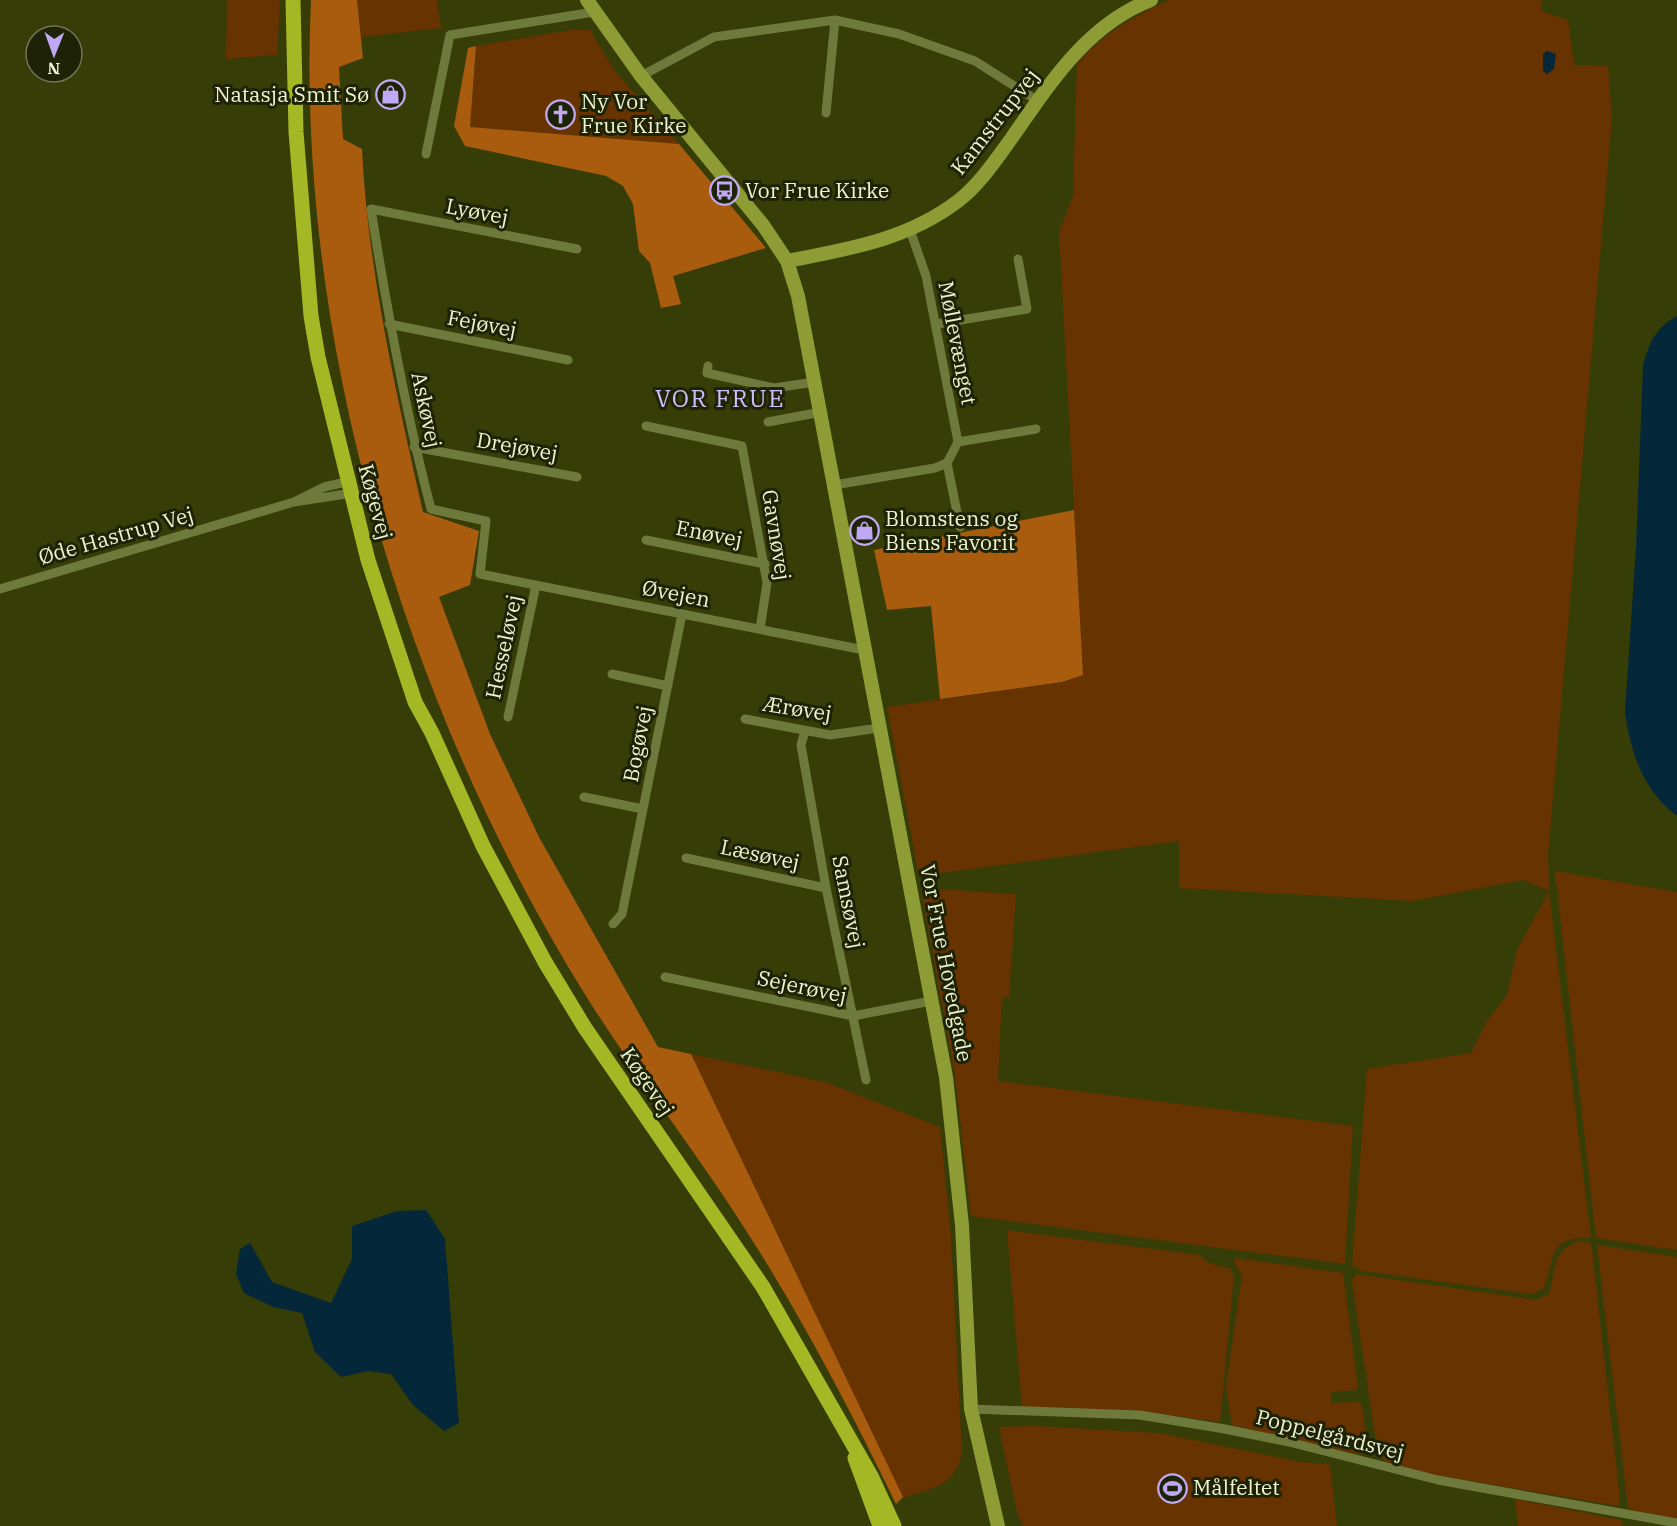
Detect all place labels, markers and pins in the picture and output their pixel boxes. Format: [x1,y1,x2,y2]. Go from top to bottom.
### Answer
shop icon: Natasja Smit Sø [374,79,406,111]
place label: Natasja Smit Sø [214,80,369,108]
place label: Ny Vor Frue Kirke [581,87,686,139]
church icon: Ny Vor Frue Kirke [544,98,576,130]
bus stop icon: Vor Frue Kirke [708,175,740,207]
place label: Vor Frue Kirke [745,176,889,204]
place label: Blomstens og Biens Favorit [885,504,1018,556]
shop icon: Blomstens og Biens Favorit [848,515,880,547]
sports icon: Målfeltet [1156,1472,1188,1504]
place label: Målfeltet [1193,1473,1280,1501]

